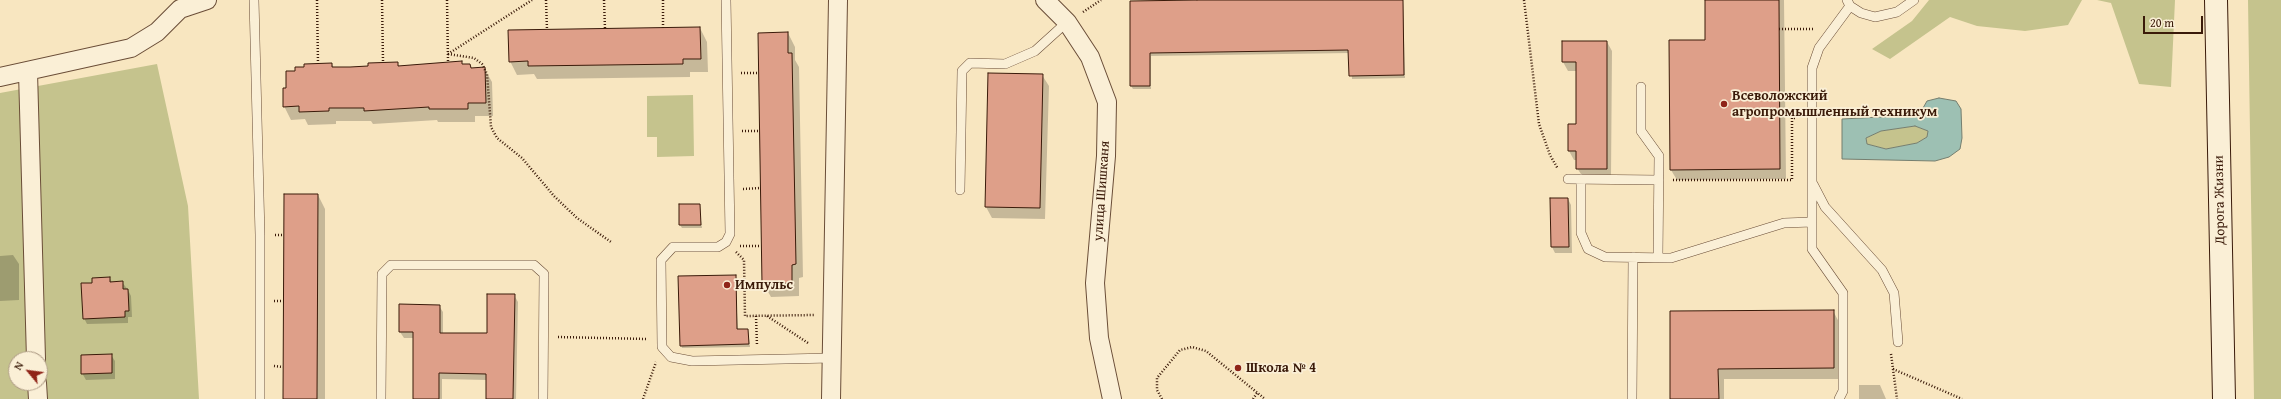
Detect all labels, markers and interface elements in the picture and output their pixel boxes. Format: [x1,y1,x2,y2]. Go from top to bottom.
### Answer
scale bar [2145,8,2205,34]
text: 20 m [2150,14,2174,31]
place label: Всеволожский агропромышленный техникум [1732,88,1937,120]
marker: Всеволожский агропромышленный техникум [1719,99,1729,109]
street label: улица Шишканя [1090,140,1114,242]
street label: Дорога Жизни [2211,155,2229,245]
place label: Импульс [735,277,793,293]
marker: Импульс [722,280,732,290]
north arrow [8,351,48,391]
text: N [10,359,27,373]
place label: Школа № 4 [1246,360,1316,376]
marker: Школа № 4 [1233,363,1243,373]

